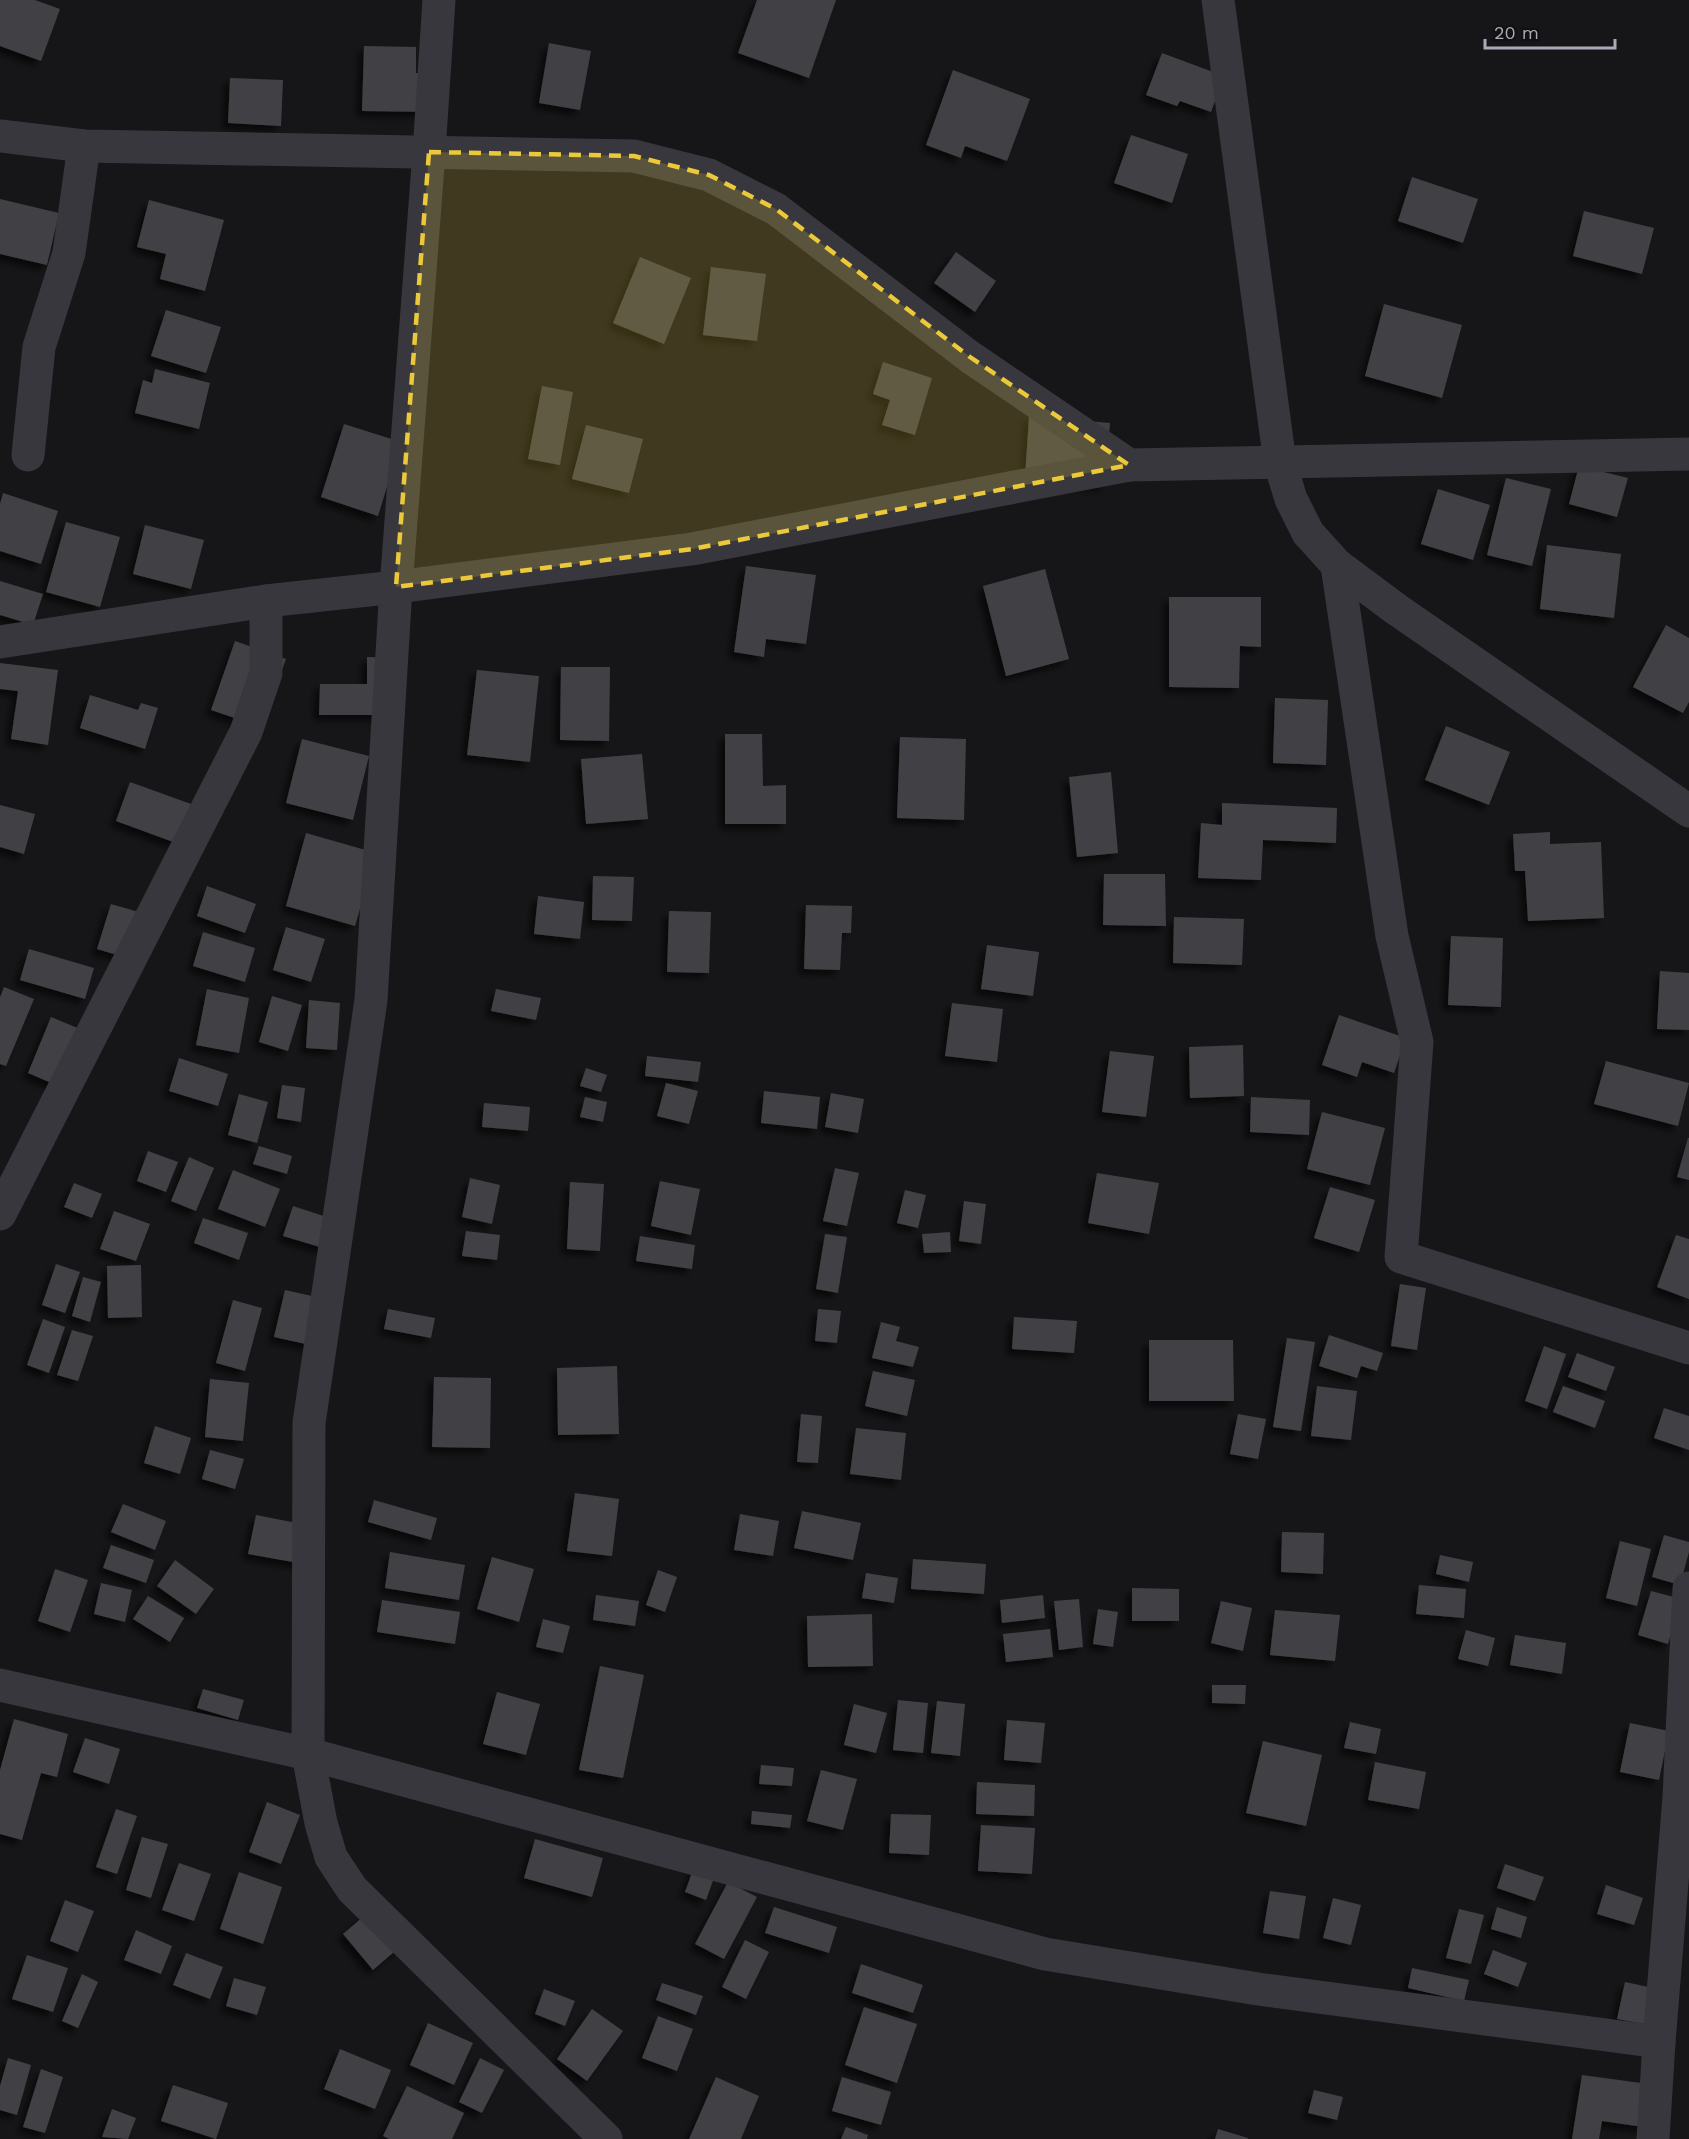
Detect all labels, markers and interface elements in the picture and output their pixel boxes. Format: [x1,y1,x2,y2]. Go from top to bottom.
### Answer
scale bar [1485,12,1616,50]
text: 20 m [1494,22,1539,43]

